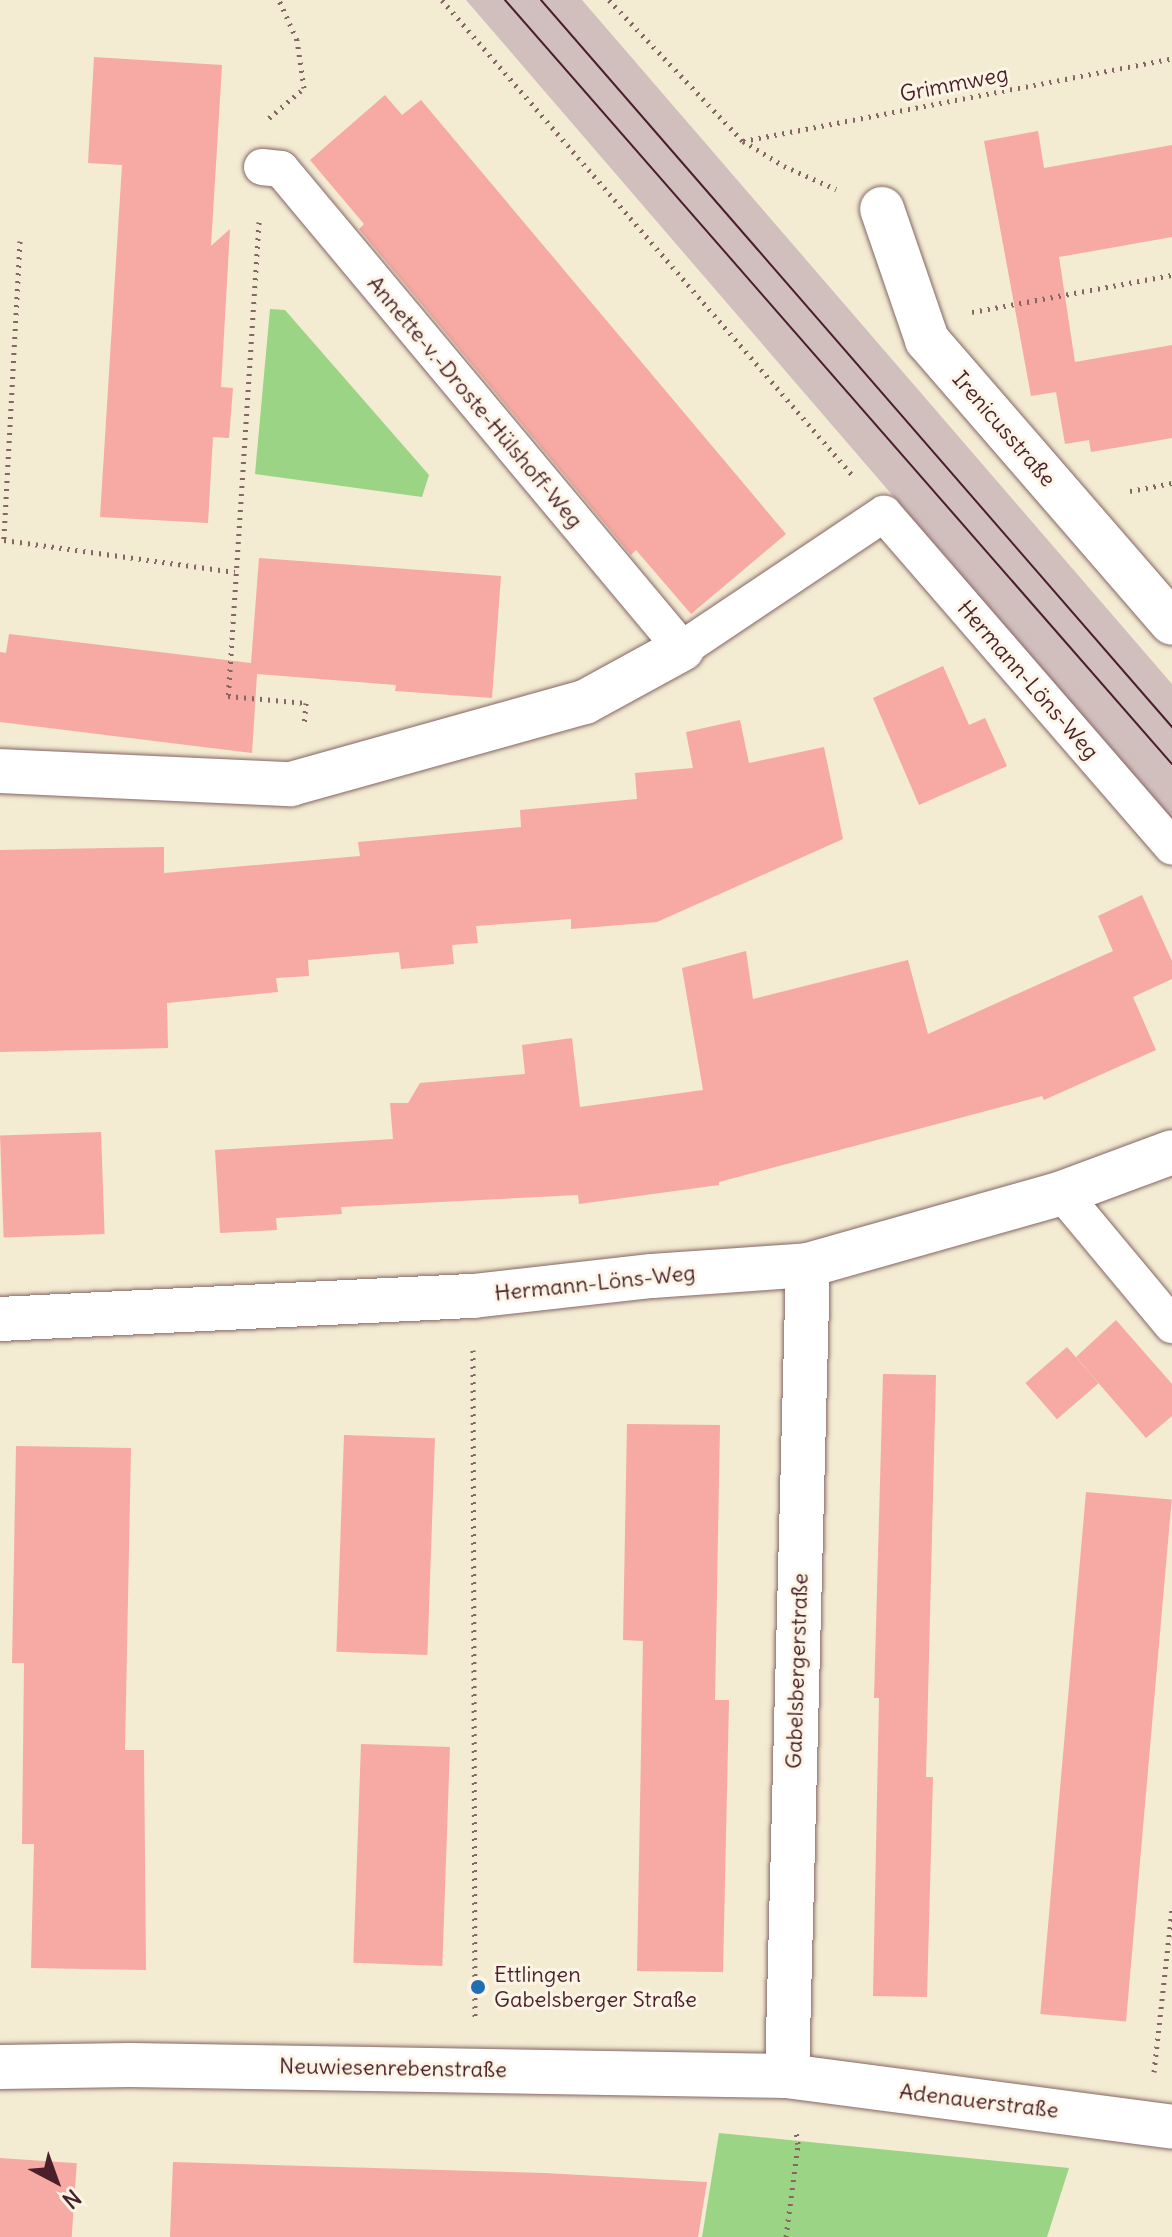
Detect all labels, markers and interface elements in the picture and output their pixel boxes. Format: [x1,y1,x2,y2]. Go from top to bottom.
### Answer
street label: Grimmweg [898,61,1010,107]
street label: Annette-v.-Droste-Hülshoff-Weg [362,271,588,533]
street label: Irenicusstraße [947,366,1061,492]
street label: Hermann-Löns-Weg [952,595,1104,765]
street label: Hermann-Löns-Weg [493,1259,697,1307]
street label: Gabelsbergerstraße [780,1573,814,1769]
place label: Ettlingen Gabelsberger Straße [494,1961,697,2012]
marker: Ettlingen Gabelsberger Straße [469,1978,487,1996]
street label: Neuwiesenrebenstraße [279,2053,507,2083]
street label: Adenauerstraße [898,2078,1060,2124]
north arrow [16,2141,96,2221]
text: N [57,2184,87,2215]

